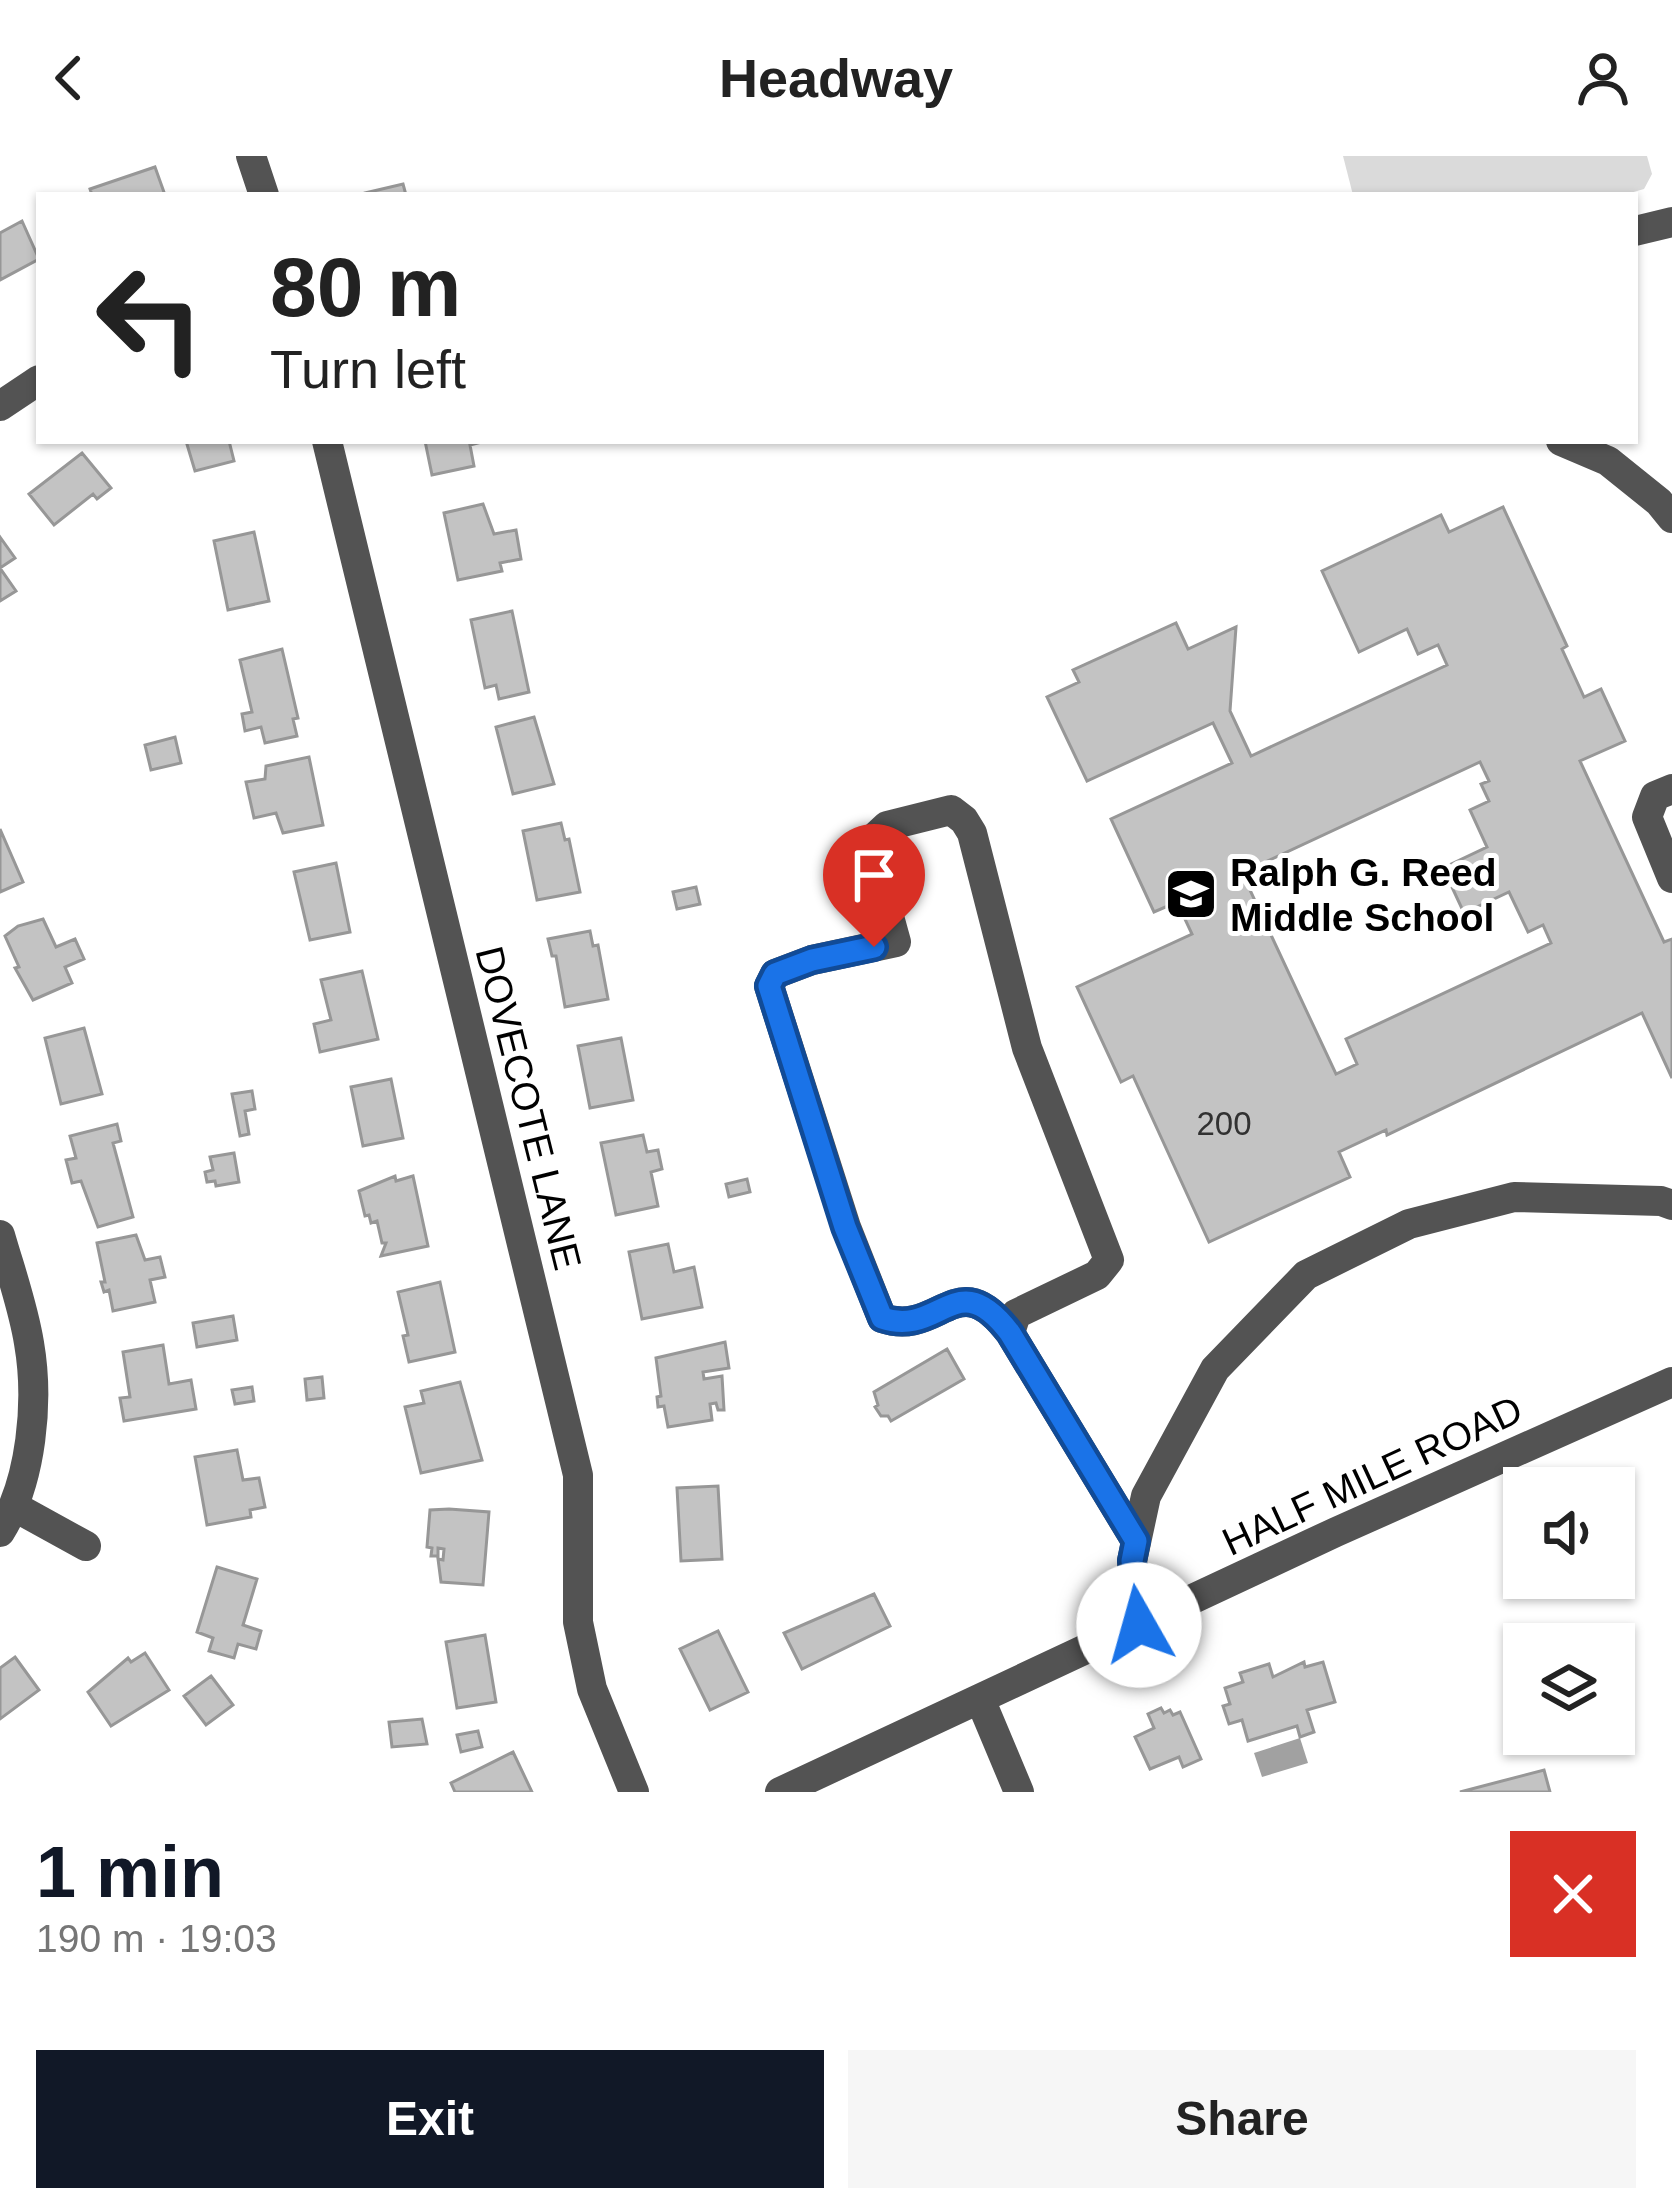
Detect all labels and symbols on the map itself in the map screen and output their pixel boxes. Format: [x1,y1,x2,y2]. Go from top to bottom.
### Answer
pin [823,824,925,947]
place label: Ralph G. Reed Middle School [1230,851,1497,939]
school or university icon: Ralph G. Reed Middle School [1163,866,1219,922]
street label: DOVECOTE LANE [468,942,589,1274]
house number: 200 [1196,1105,1252,1142]
street label: HALF MILE ROAD [1216,1387,1529,1564]
position arrow [1076,1562,1202,1688]

